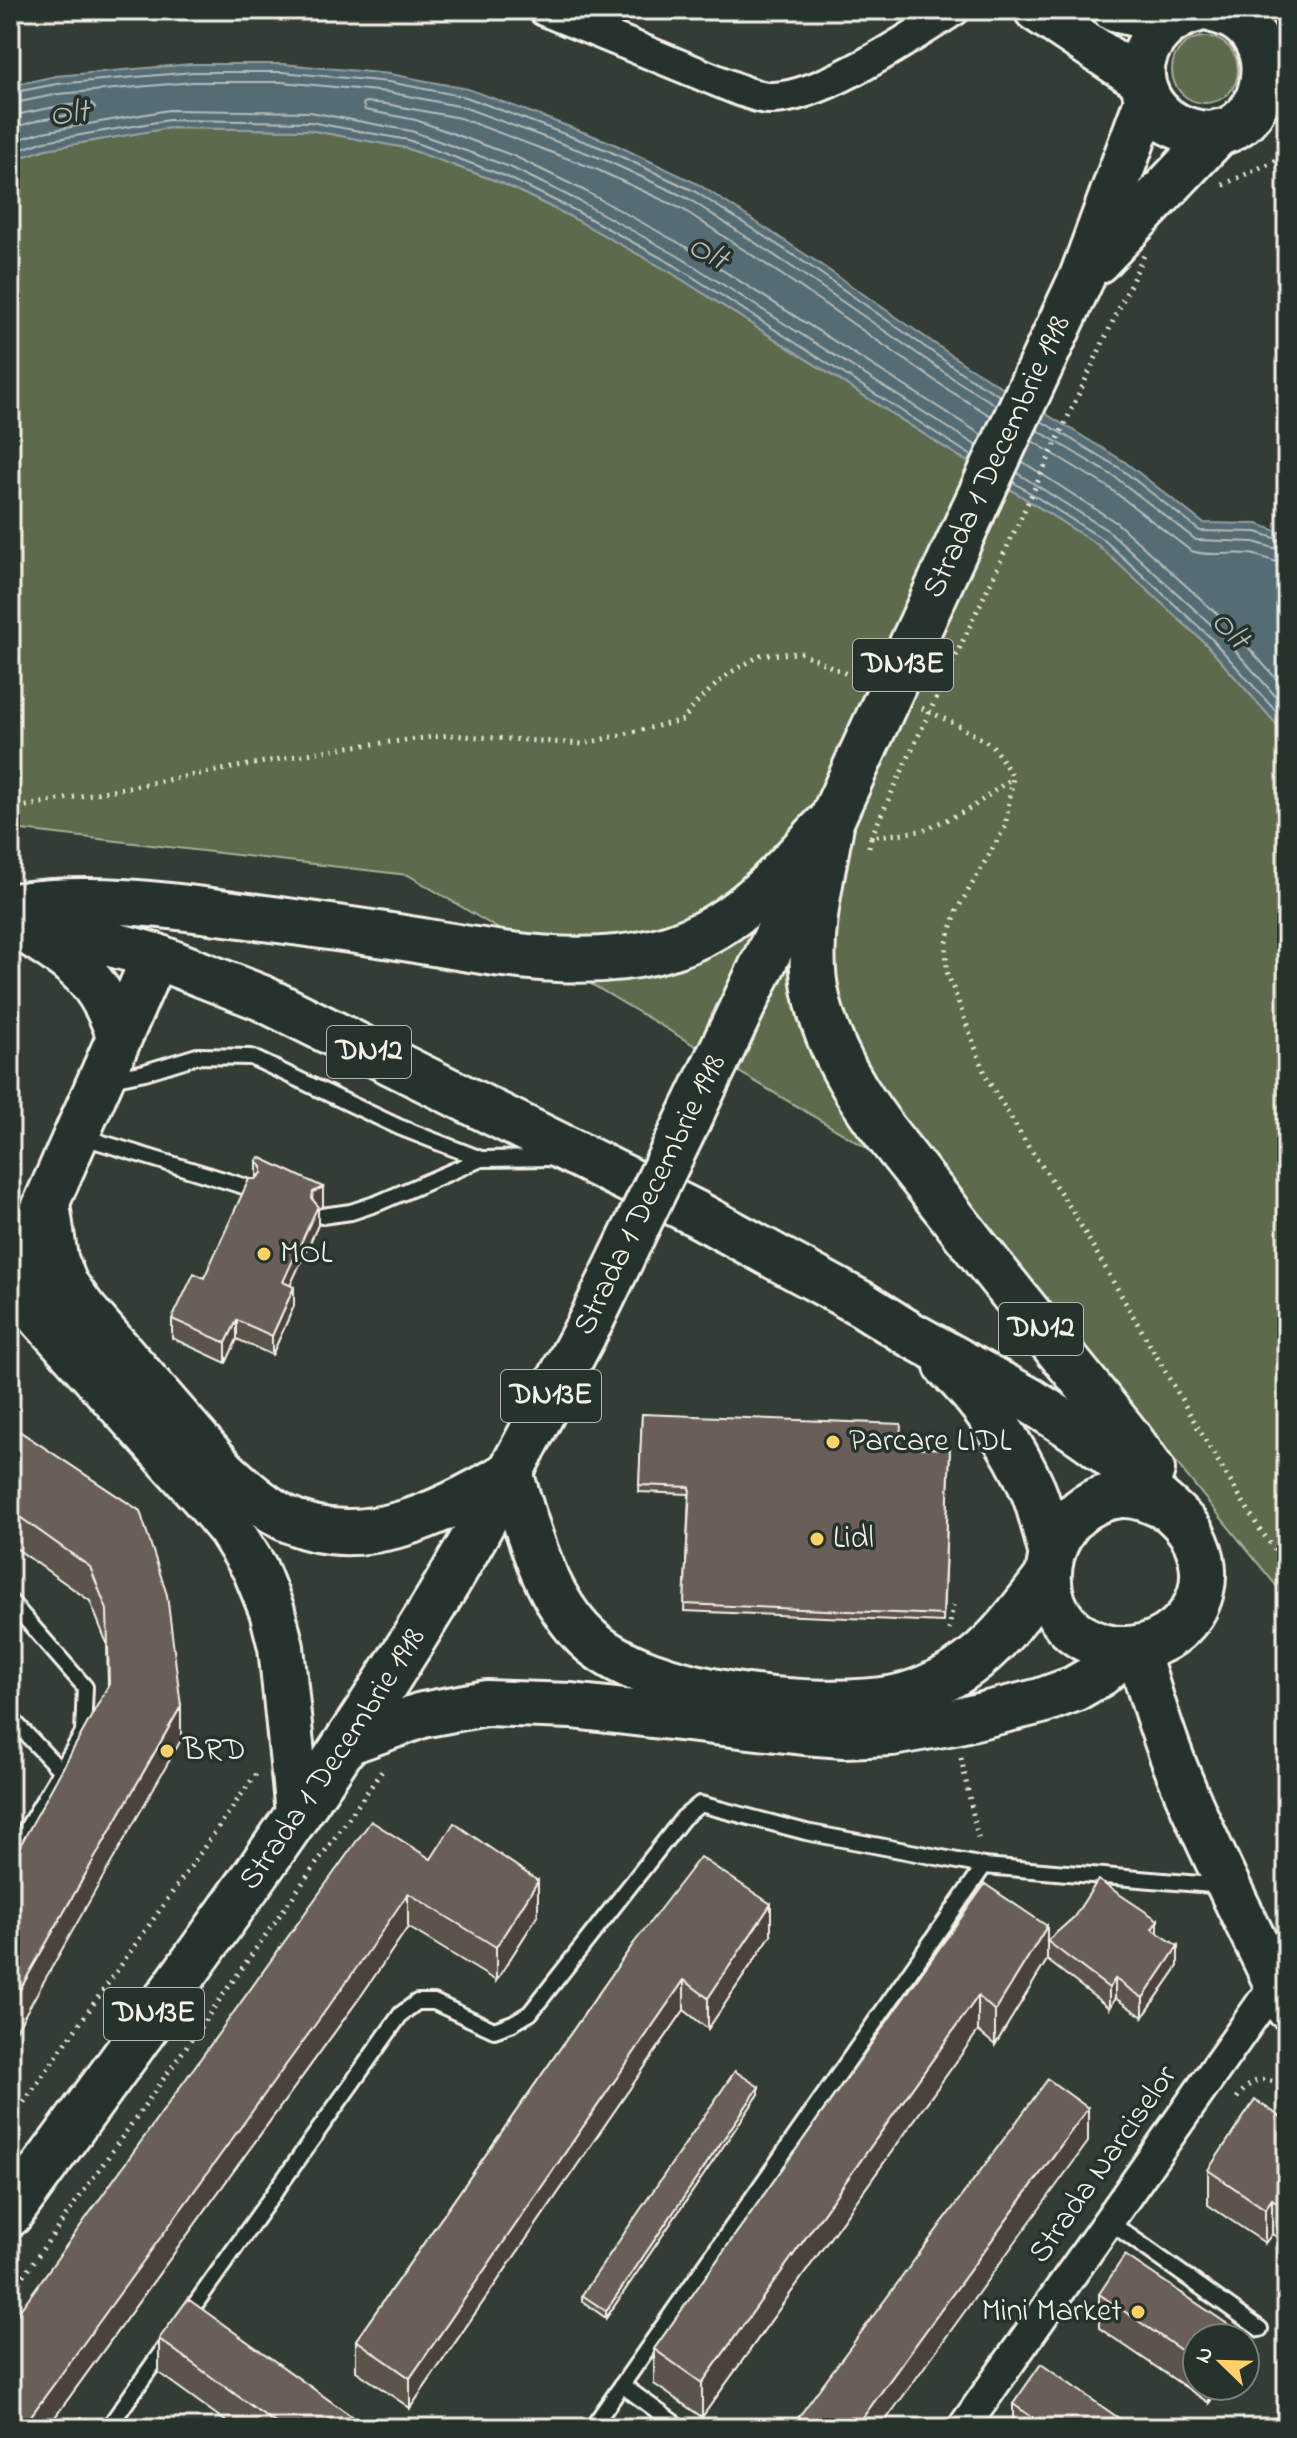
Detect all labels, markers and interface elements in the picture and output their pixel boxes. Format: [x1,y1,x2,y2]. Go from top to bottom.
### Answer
water label: Olt [46,87,95,142]
water label: Olt [678,223,740,287]
street label: Strada 1 Decembrie 1918 [912,307,1084,607]
water label: Olt [1197,599,1263,665]
road number: DN13E [853,639,953,691]
road number: DN12 [327,1026,411,1078]
street label: Strada 1 Decembrie 1918 [562,1046,740,1344]
place label: MOL [280,1231,332,1278]
marker: MOL [255,1245,273,1263]
road number: DN12 [999,1303,1083,1355]
road number: DN13E [501,1370,601,1422]
place label: Parcare LIDL [849,1419,1011,1466]
marker: Parcare LIDL [824,1433,842,1451]
place label: Lidl [833,1516,874,1563]
marker: Lidl [808,1530,826,1548]
street label: Strada 1 Decembrie 1918 [228,1618,438,1900]
place label: BRD [182,1728,246,1775]
marker: BRD [158,1742,176,1760]
road number: DN13E [104,1988,204,2040]
street label: Strada Narciselor [1018,2056,1190,2274]
place label: Mini Market [982,2289,1122,2336]
marker: Mini Market [1129,2303,1147,2321]
north arrow [1181,2322,1261,2402]
text: N [1188,2342,1223,2368]

